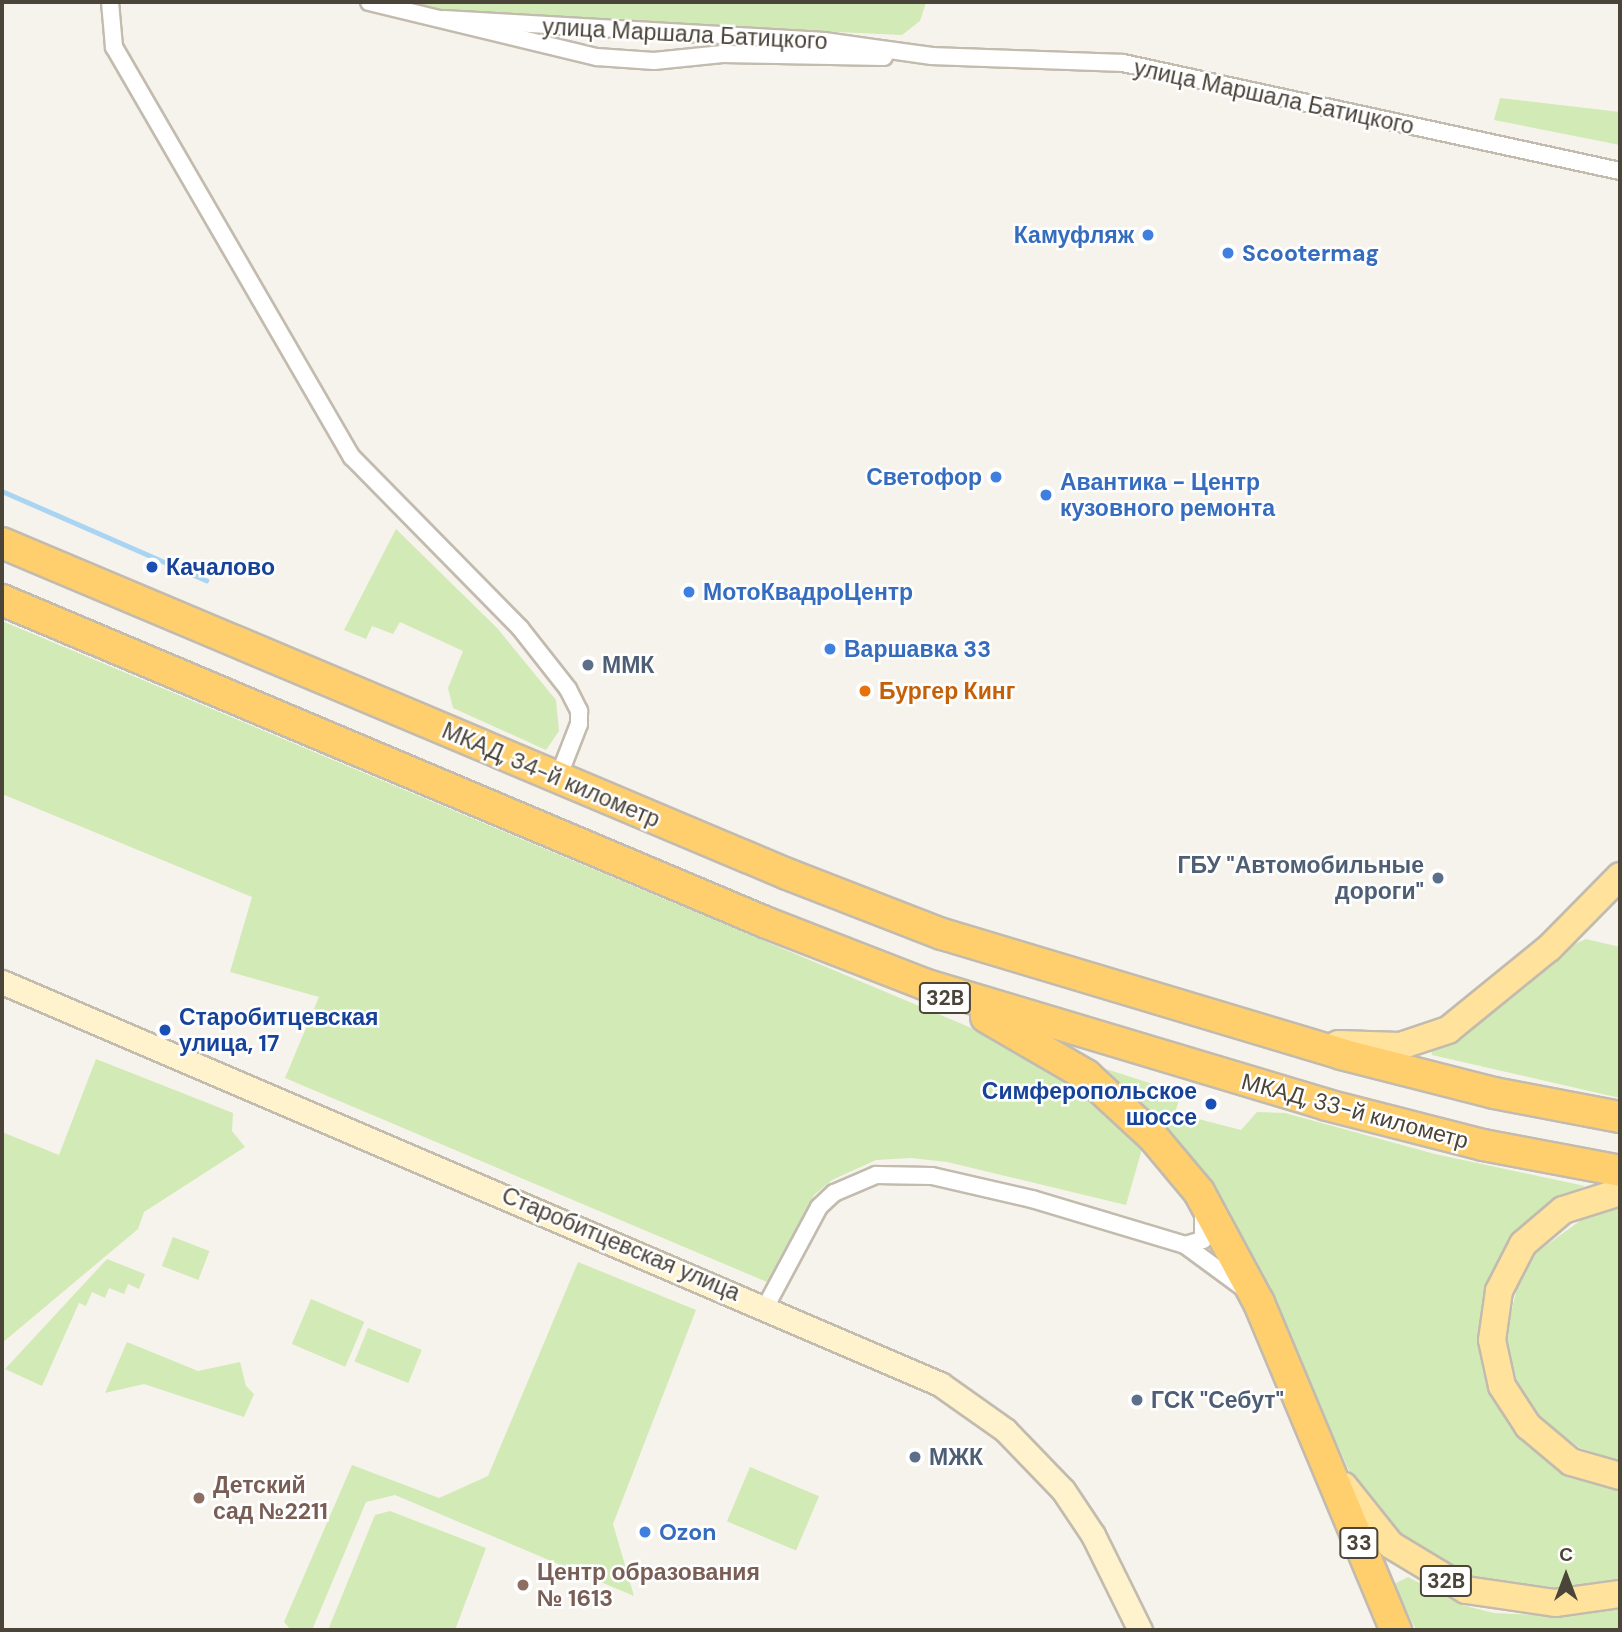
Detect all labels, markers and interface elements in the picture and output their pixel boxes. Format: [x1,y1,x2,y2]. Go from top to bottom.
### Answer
street label: улица Маршала Батицкого [542,13,828,55]
street label: улица Маршала Батицкого [1131,54,1417,140]
place label: Камуфляж [1014,221,1134,249]
marker: Камуфляж [1140,227,1156,243]
place label: Scootermag [1242,239,1379,267]
marker: Scootermag [1220,245,1236,261]
place label: Светофор [866,463,982,491]
place label: Авантика - Центр кузовного ремонта [1060,468,1275,522]
marker: Светофор [988,469,1004,485]
marker: Авантика - Центр кузовного ремонта [1038,487,1054,503]
place label: Качалово [166,553,275,581]
marker: Качалово [144,559,160,575]
place label: МотоКвадроЦентр [703,578,913,606]
marker: МотоКвадроЦентр [681,584,697,600]
place label: Варшавка 33 [844,635,991,663]
marker: Варшавка 33 [822,641,838,657]
place label: ММК [602,651,654,679]
marker: ММК [580,657,596,673]
place label: Бургер Кинг [879,677,1015,705]
marker: Бургер Кинг [857,683,873,699]
street label: МКАД, 34-й километр [438,717,664,833]
place label: ГБУ "Автомобильные дороги" [1178,851,1424,905]
marker: ГБУ "Автомобильные дороги" [1430,870,1446,886]
road number: 32B [919,981,971,1016]
place label: Старобитцевская улица, 17 [179,1003,378,1057]
marker: Старобитцевская улица, 17 [157,1022,173,1038]
street label: МКАД, 33-й километр [1239,1067,1471,1155]
place label: Симферопольское шоссе [982,1077,1197,1131]
marker: Симферопольское шоссе [1203,1096,1219,1112]
street label: Старобитцевская улица [498,1181,744,1307]
place label: ГСК "Себут" [1151,1386,1284,1414]
marker: ГСК "Себут" [1129,1392,1145,1408]
place label: МЖК [929,1443,983,1471]
marker: МЖК [907,1449,923,1465]
place label: Детский сад №2211 [213,1471,328,1525]
marker: Детский сад №2211 [191,1490,207,1506]
place label: Ozon [659,1518,717,1546]
marker: Ozon [637,1524,653,1540]
road number: 33 [1338,1526,1380,1560]
north arrow [1531,1541,1601,1611]
text: С [1559,1542,1573,1567]
place label: Центр образования № 1613 [537,1558,760,1612]
road number: 32B [1420,1564,1472,1598]
marker: Центр образования № 1613 [515,1577,531,1593]

